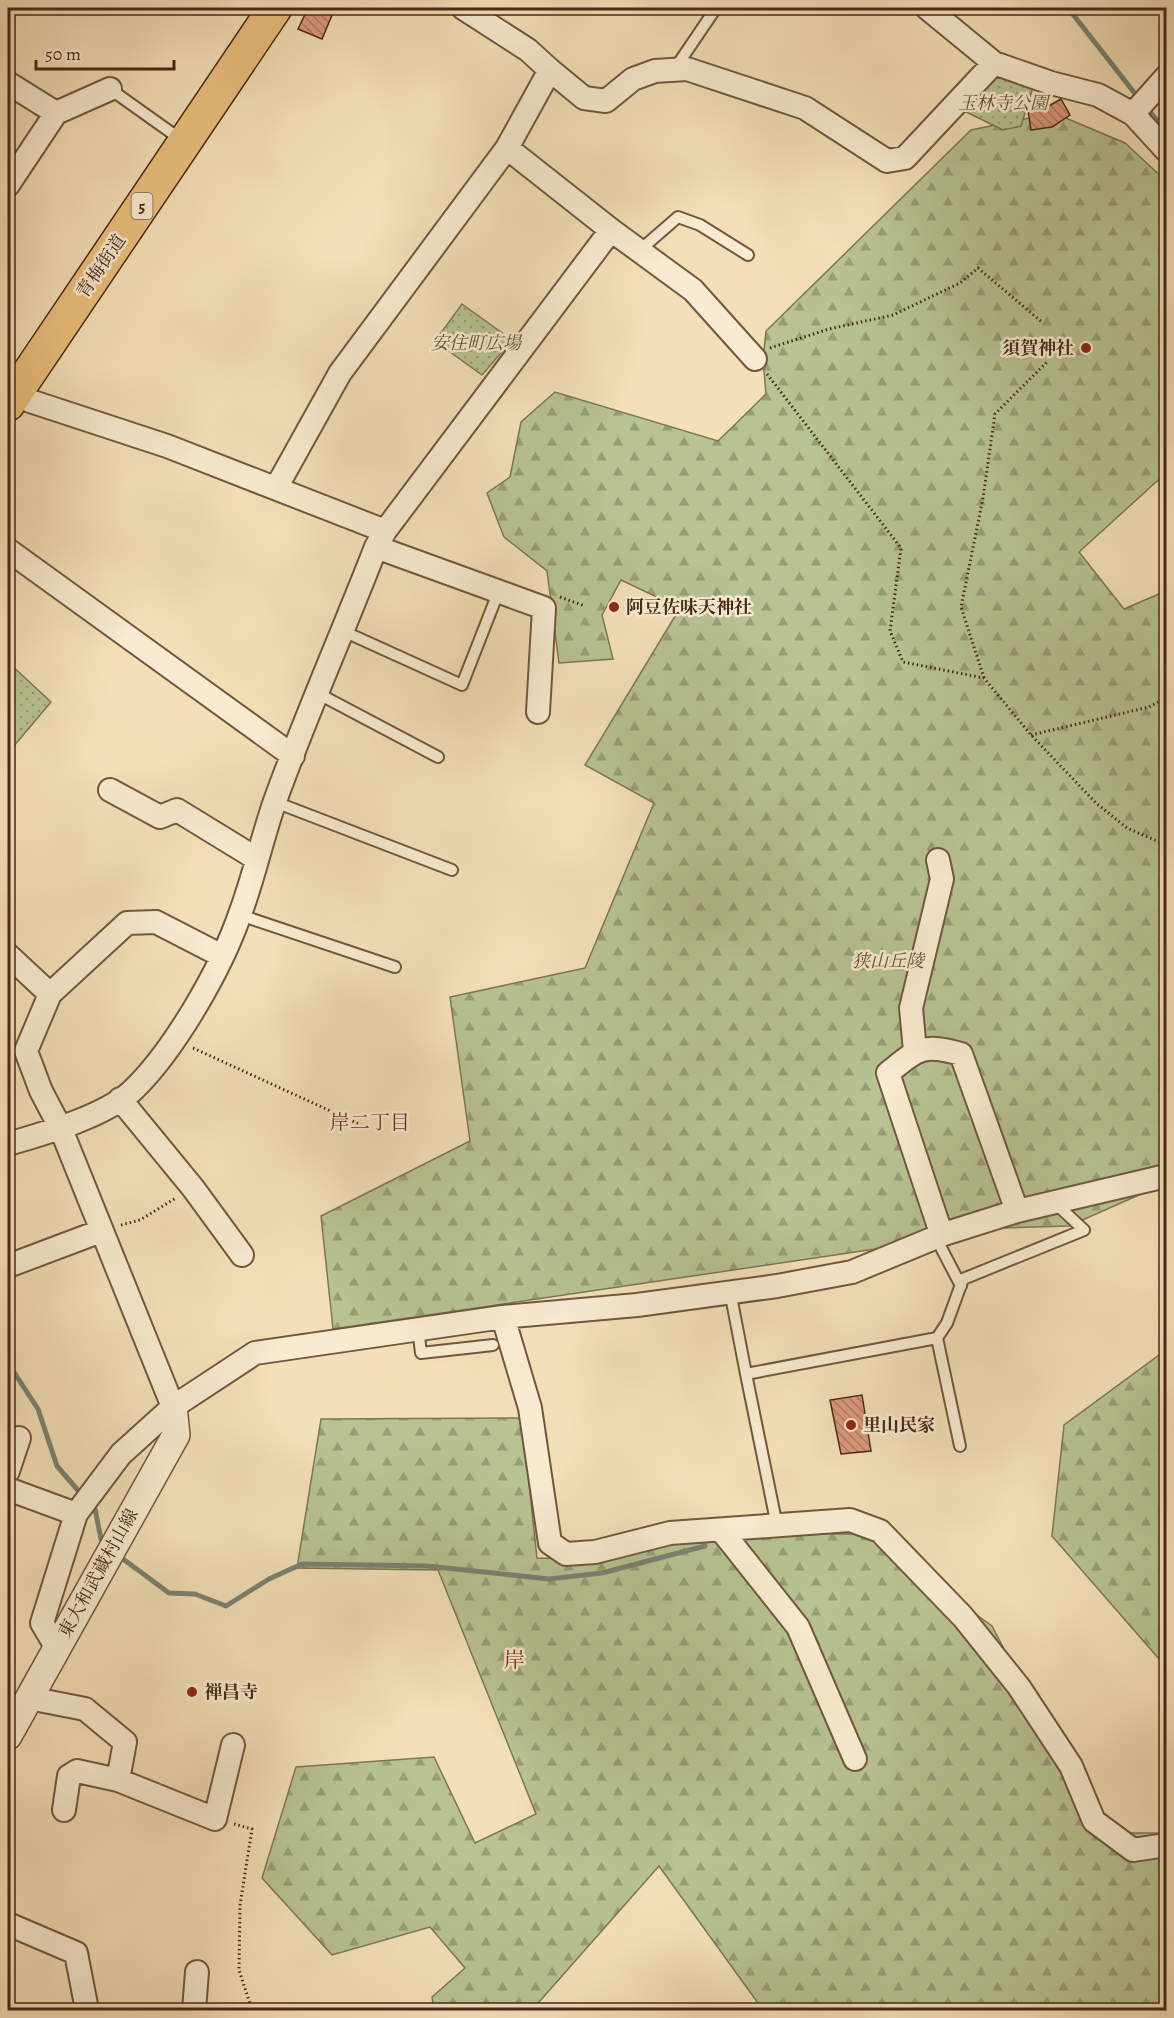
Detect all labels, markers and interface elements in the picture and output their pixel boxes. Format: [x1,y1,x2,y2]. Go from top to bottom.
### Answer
scale bar [36,33,174,71]
text: 50 m [45,42,81,66]
park label: 玉林寺公園 [958,91,1051,115]
road number: 5 [132,193,152,219]
street label: 青梅街道 [71,229,131,303]
park label: 安住町広場 [431,331,523,355]
place label: 須賀神社 [1002,336,1074,360]
marker: 須賀神社 [1079,341,1093,355]
place label: 阿豆佐味天神社 [626,595,752,619]
marker: 阿豆佐味天神社 [607,600,621,614]
park label: 狭山丘陵 [852,949,926,973]
district label: 岸二丁目 [330,1109,410,1136]
place label: 里山民家 [863,1413,935,1437]
marker: 里山民家 [844,1418,858,1432]
street label: 東大和武蔵村山線 [53,1504,143,1642]
district label: 岸 [504,1646,525,1674]
place label: 禅昌寺 [204,1680,258,1704]
marker: 禅昌寺 [185,1685,199,1699]

